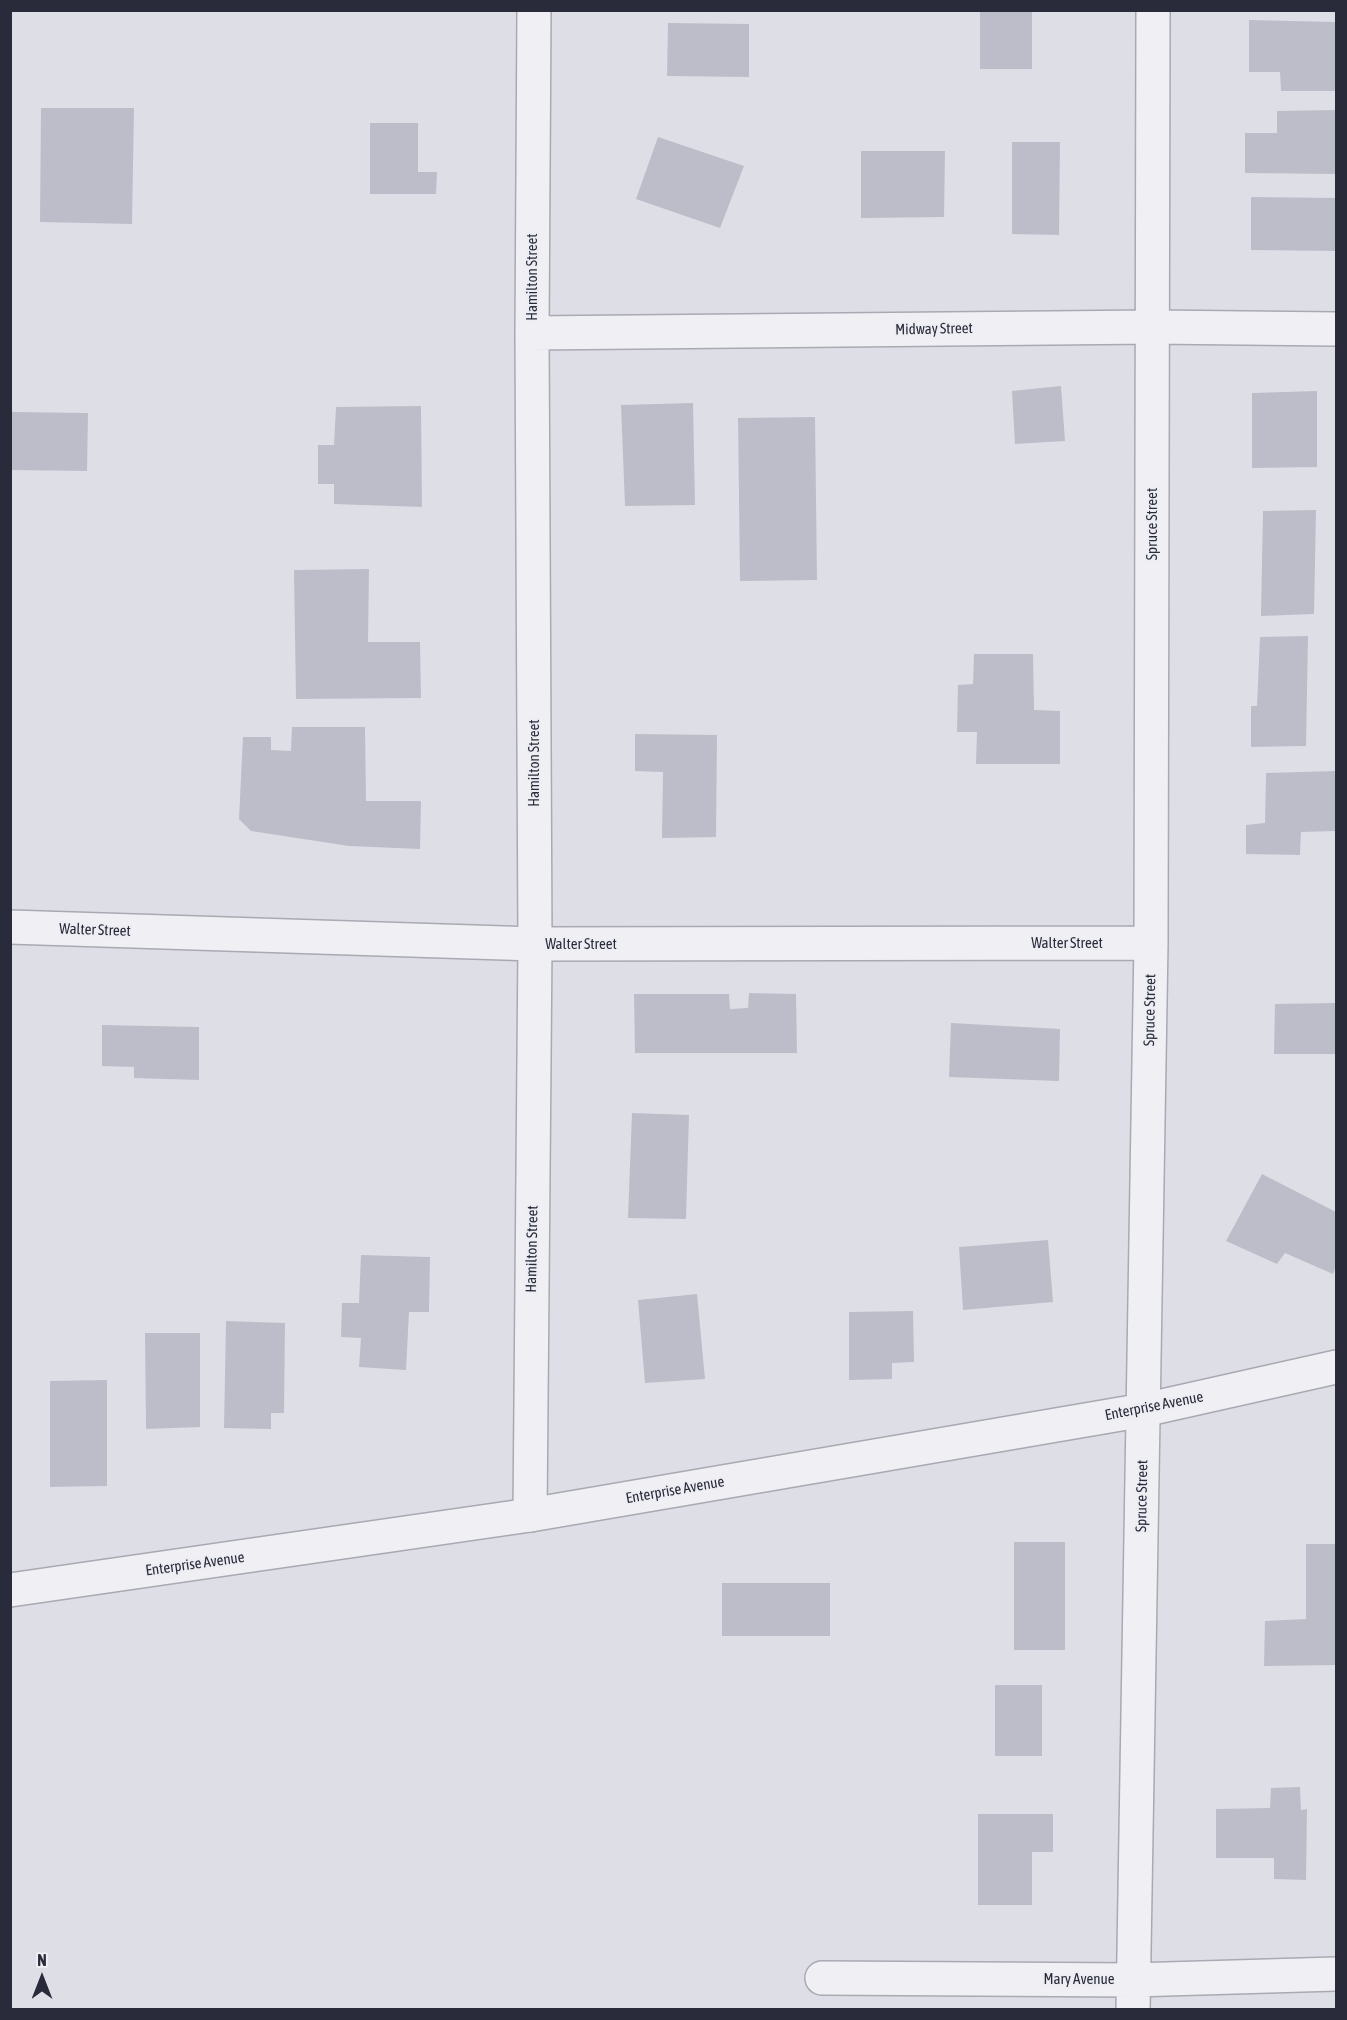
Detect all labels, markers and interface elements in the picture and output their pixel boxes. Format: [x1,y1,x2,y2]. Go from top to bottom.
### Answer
street label: Hamilton Street [523,233,541,321]
street label: Midway Street [895,319,973,339]
street label: Spruce Street [1143,488,1161,560]
street label: Hamilton Street [525,719,543,807]
street label: Walter Street [59,920,131,940]
street label: Walter Street [1031,934,1103,952]
street label: Walter Street [545,935,617,953]
street label: Spruce Street [1140,974,1160,1046]
street label: Hamilton Street [522,1205,542,1293]
street label: Enterprise Avenue [1103,1388,1205,1424]
street label: Spruce Street [1132,1460,1152,1532]
street label: Enterprise Avenue [624,1472,726,1508]
street label: Enterprise Avenue [144,1548,246,1580]
north arrow [12,1948,72,2008]
text: N [37,1951,47,1969]
street label: Mary Avenue [1043,1970,1115,1988]

